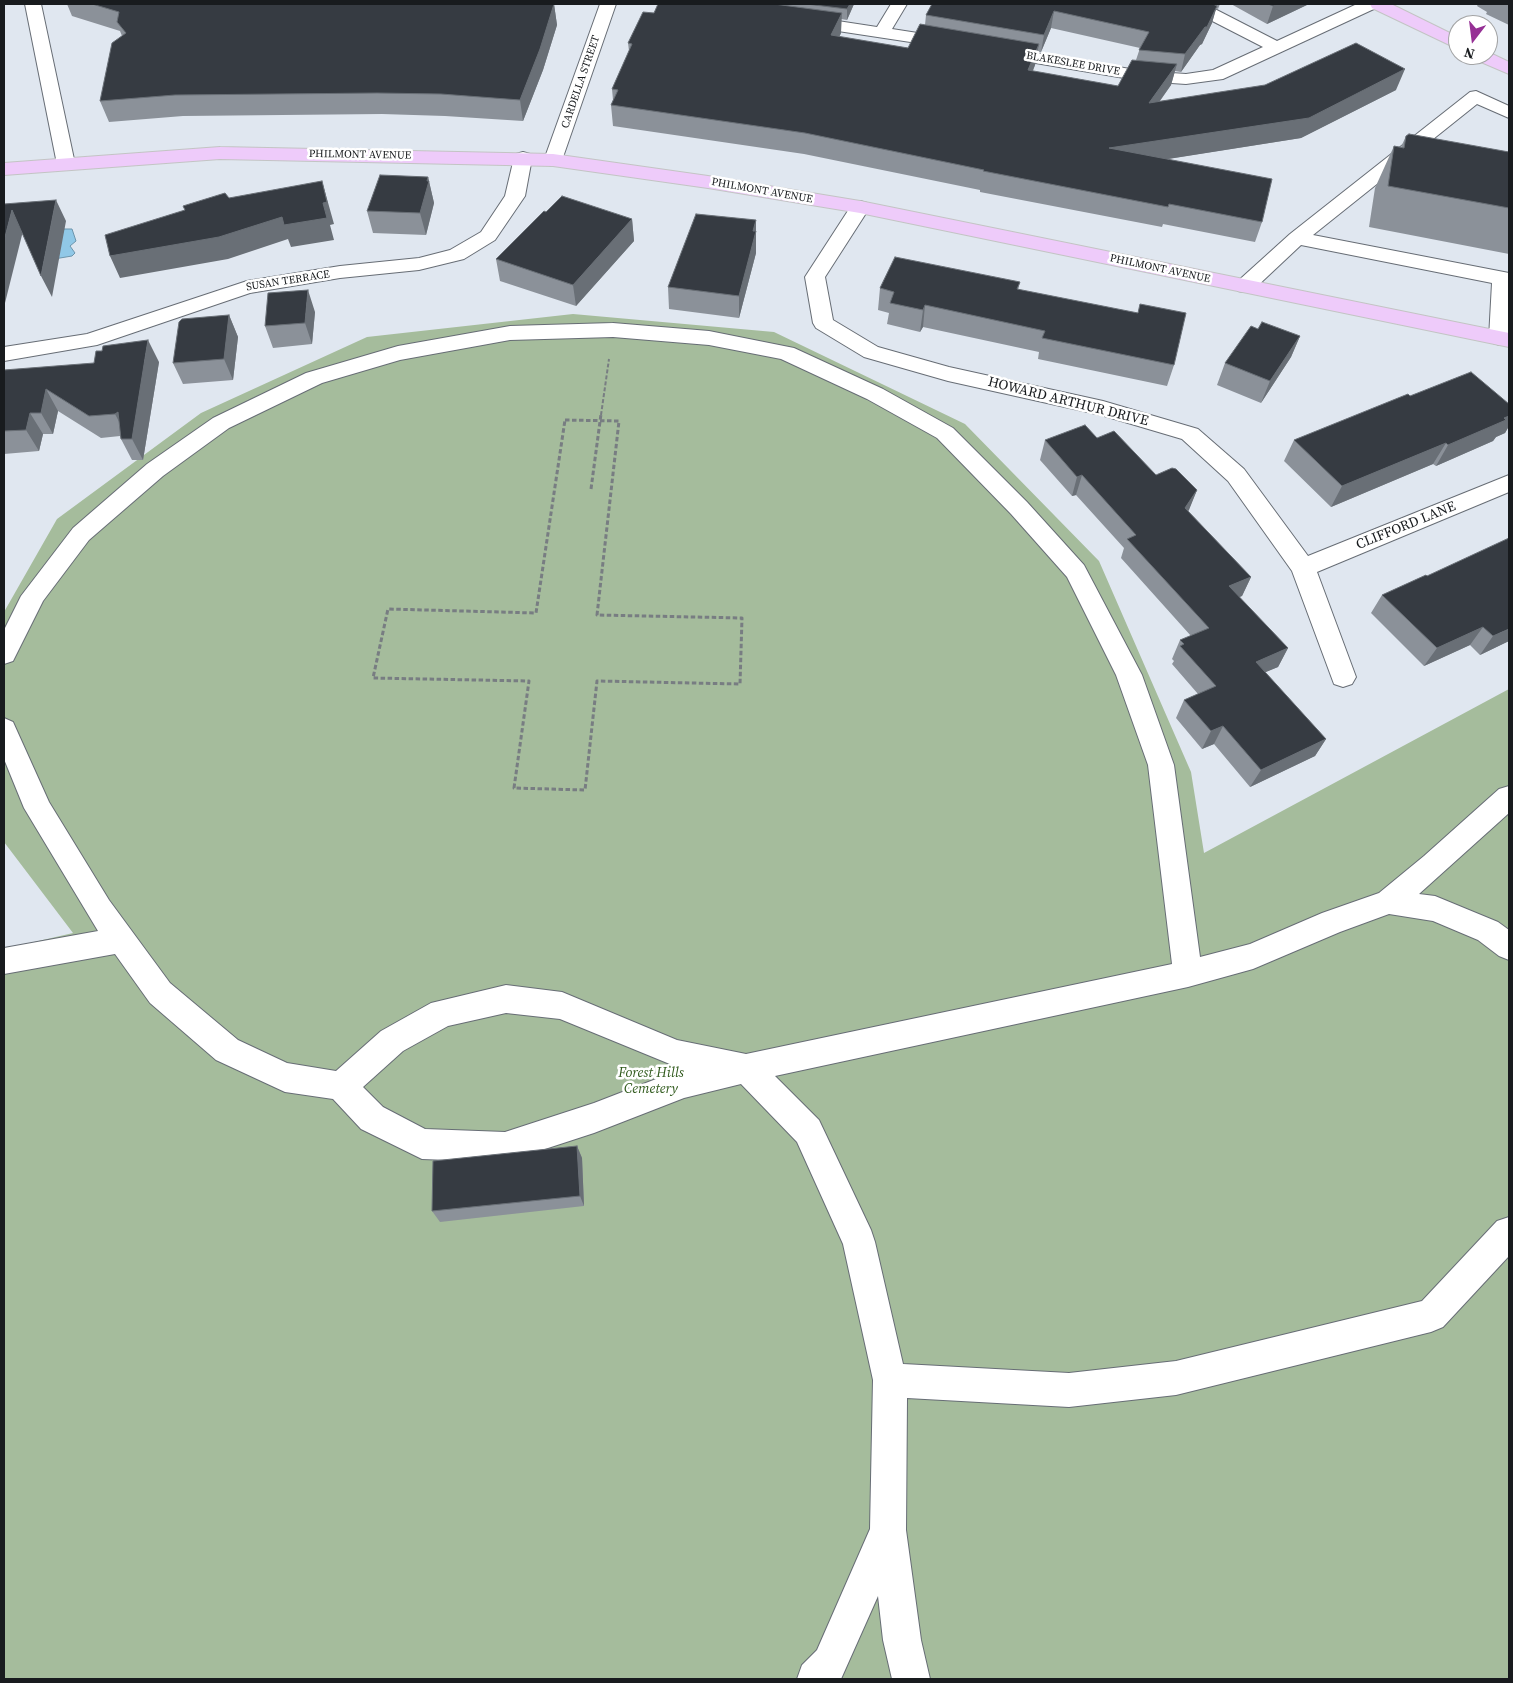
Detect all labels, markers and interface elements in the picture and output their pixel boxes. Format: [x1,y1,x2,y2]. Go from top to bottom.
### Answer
north arrow [1448,15,1498,65]
street label: CARDELLA STREET [559,34,603,130]
text: N [1462,43,1477,65]
street label: BLAKESLEE DRIVE [1025,49,1121,79]
street label: PHILMONT AVENUE [309,148,411,162]
street label: PHILMONT AVENUE [710,176,814,206]
street label: PHILMONT AVENUE [1108,252,1212,286]
street label: SUSAN TERRACE [245,268,331,294]
street label: HOWARD ARTHUR DRIVE [986,374,1150,430]
street label: CLIFFORD LANE [1354,498,1458,554]
park label: Forest Hills Cemetery [618,1065,684,1098]

